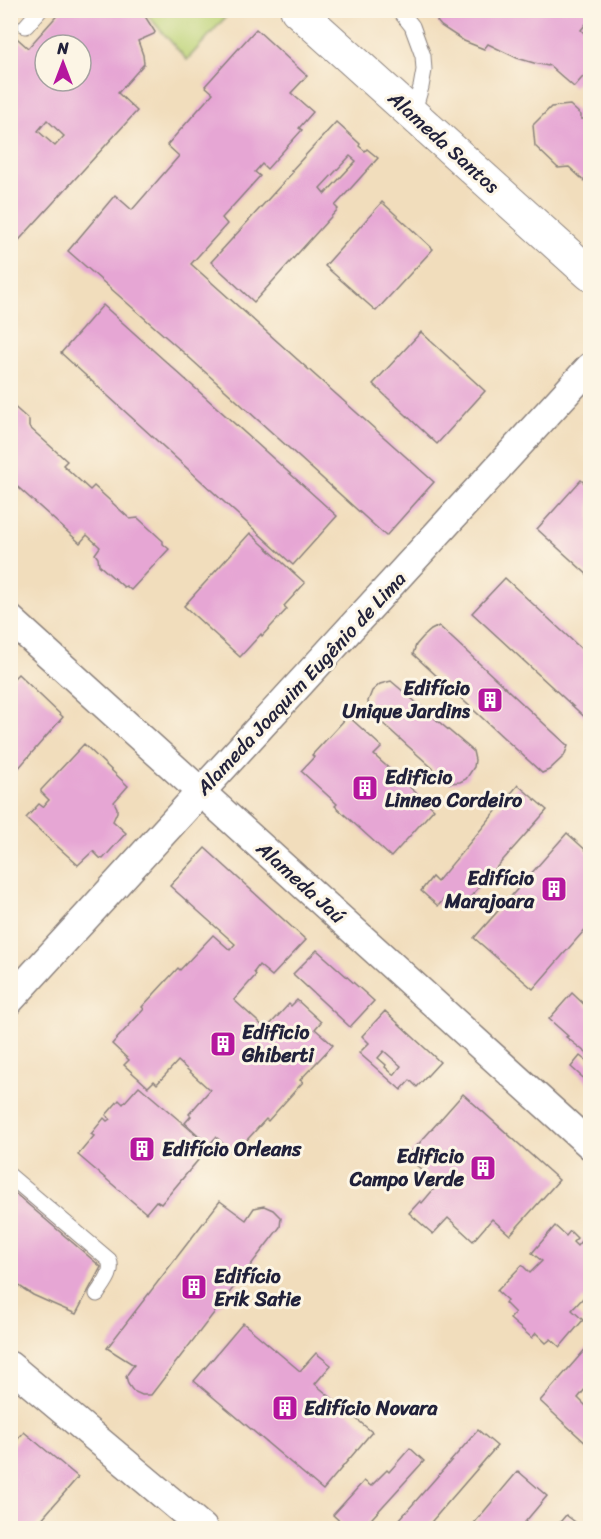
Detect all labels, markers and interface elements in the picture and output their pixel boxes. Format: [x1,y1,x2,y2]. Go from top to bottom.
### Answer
north arrow [33,33,93,93]
text: N [56,34,69,63]
street label: Alameda Santos [379,82,508,203]
street label: Alameda Joaquim Eugênio de Lima [187,563,415,804]
place label: Edifício Unique Jardins [343,671,471,729]
building icon: Edifício Unique Jardins [475,685,505,715]
place label: Edificio Linneo Cordeiro [385,760,523,818]
building icon: Edificio Linneo Cordeiro [350,773,380,803]
street label: Alameda Jaú [247,832,354,933]
place label: Edifício Marajoara [444,861,535,919]
building icon: Edifício Marajoara [539,874,569,904]
place label: Edificio Ghiberti [241,1015,315,1073]
building icon: Edificio Ghiberti [208,1029,238,1059]
place label: Edifício Orleans [162,1132,302,1167]
building icon: Edifício Orleans [127,1134,157,1164]
place label: Edificio Campo Verde [349,1139,465,1197]
building icon: Edificio Campo Verde [468,1153,498,1183]
place label: Edifício Erik Satie [214,1259,302,1317]
building icon: Edifício Erik Satie [179,1272,209,1302]
place label: Edifício Novara [304,1391,439,1426]
building icon: Edifício Novara [270,1393,300,1423]

